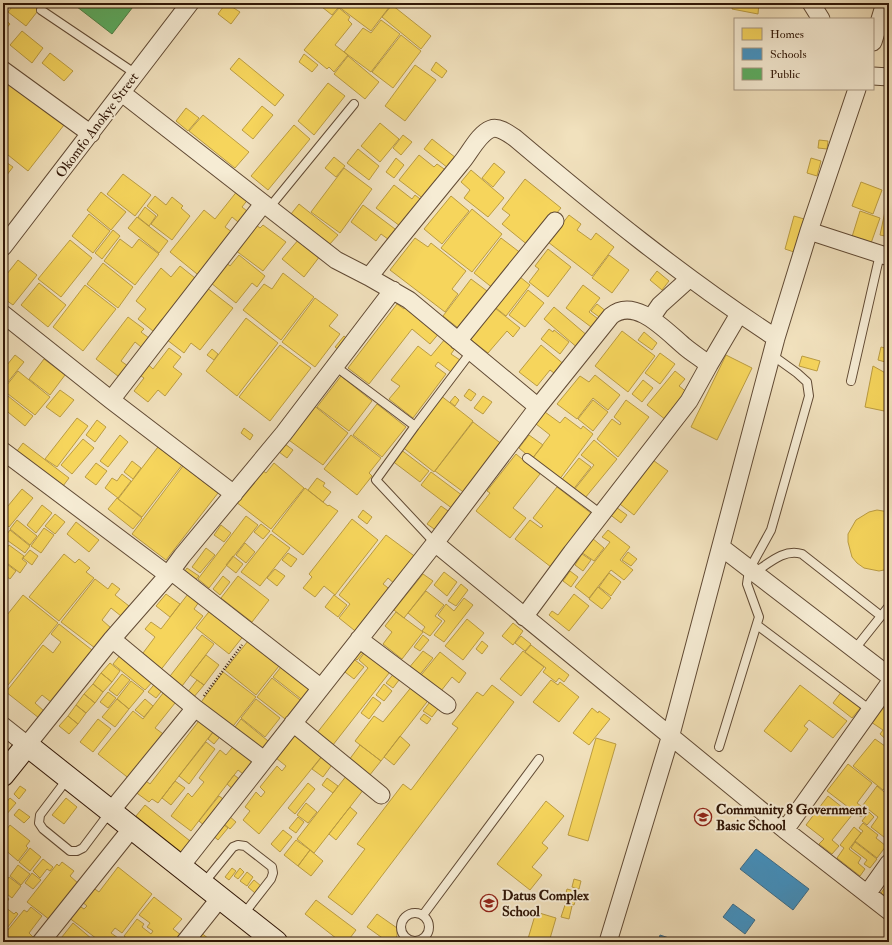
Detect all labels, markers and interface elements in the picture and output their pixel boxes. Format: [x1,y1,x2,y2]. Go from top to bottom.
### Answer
legend [734,18,874,90]
text: Homes [770,27,804,42]
text: Schools [770,47,807,62]
text: Public [770,67,800,82]
street label: Okomfo Anokye Street [52,69,143,182]
place label: Community 8 Government Basic School [716,801,867,834]
school or university icon: Community 8 Government Basic School [693,807,713,827]
place label: Datus Complex School [502,887,590,920]
school or university icon: Datus Complex School [479,893,499,913]

